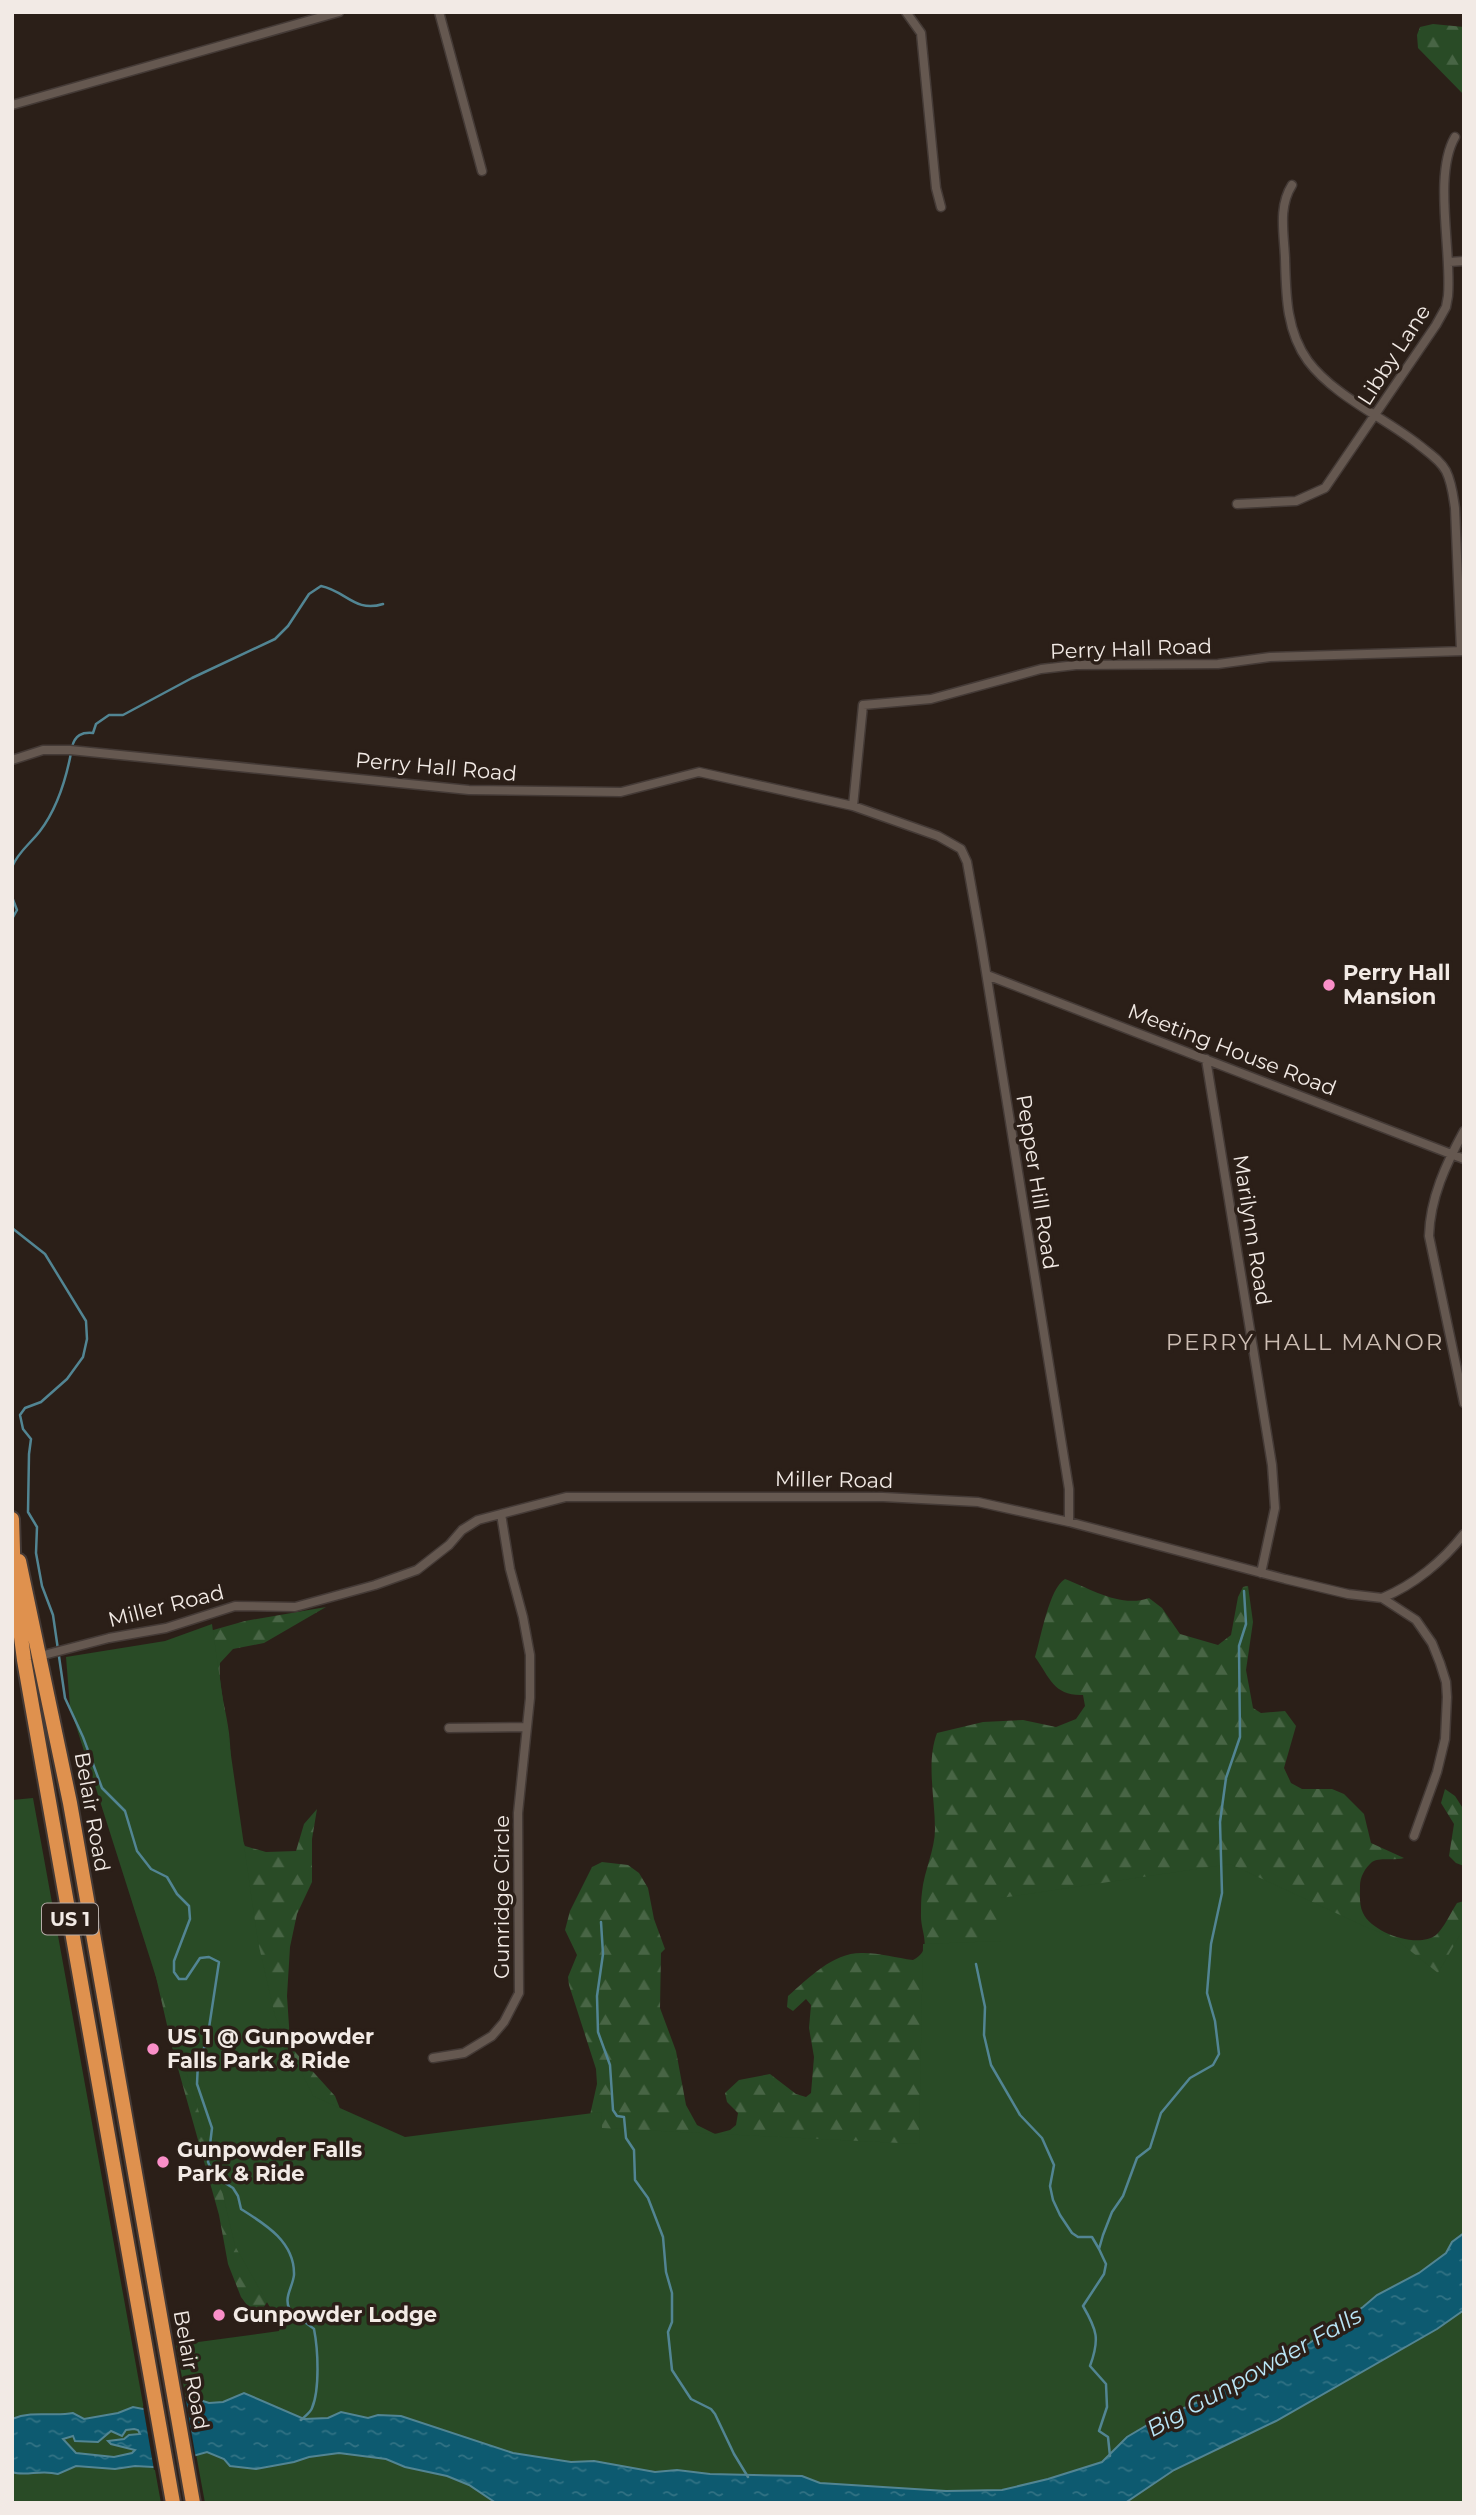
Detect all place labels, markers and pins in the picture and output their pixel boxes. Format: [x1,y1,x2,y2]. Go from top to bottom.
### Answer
place label: Perry Hall Mansion [1343,960,1450,1009]
marker: Perry Hall Mansion [1321,977,1337,993]
place label: US 1 @ Gunpowder Falls Park & Ride [167,2024,374,2073]
marker: US 1 @ Gunpowder Falls Park & Ride [145,2041,161,2057]
place label: Gunpowder Falls Park & Ride [177,2137,362,2186]
marker: Gunpowder Falls Park & Ride [155,2154,171,2170]
place label: Gunpowder Lodge [233,2302,437,2327]
marker: Gunpowder Lodge [211,2307,227,2323]

